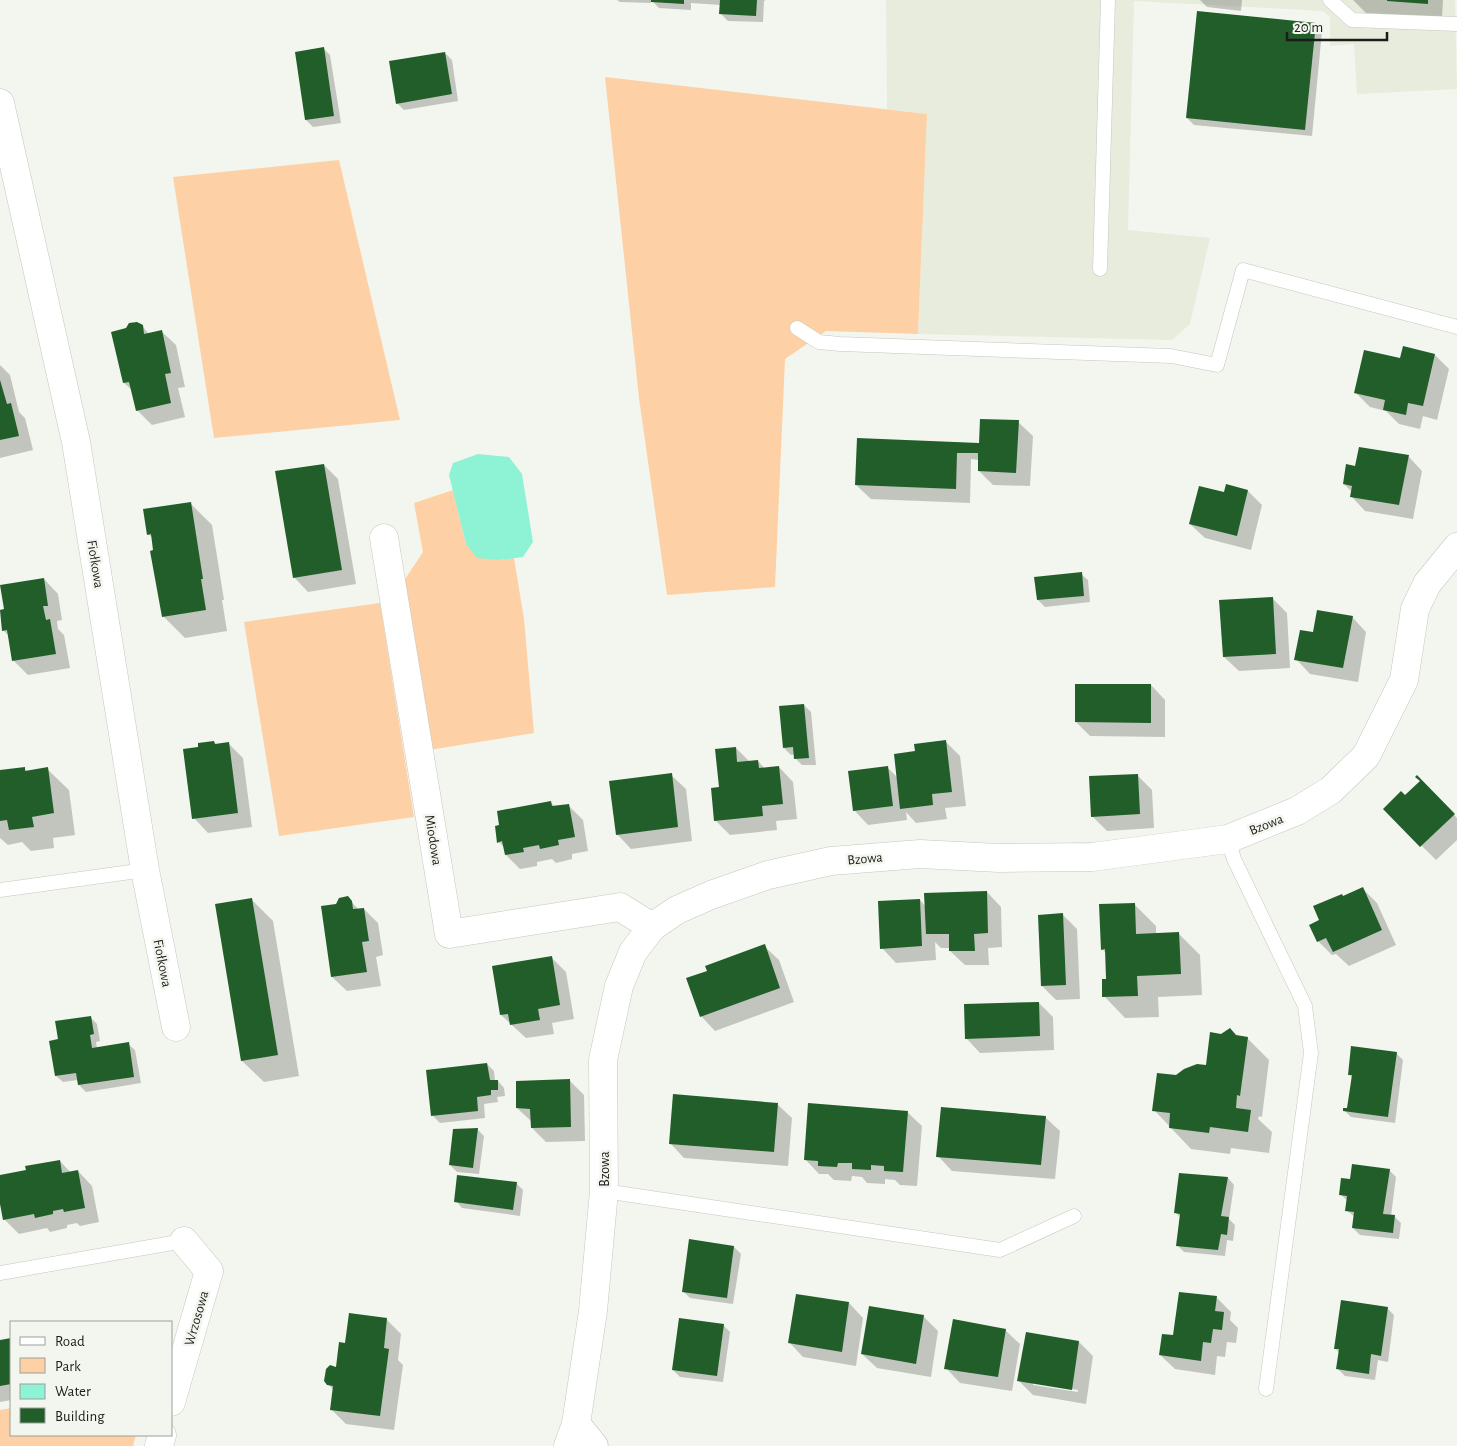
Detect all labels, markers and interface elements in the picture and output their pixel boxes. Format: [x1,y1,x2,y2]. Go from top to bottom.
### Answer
scale bar [1287,10,1387,42]
text: 20 m [1294,20,1323,35]
street label: Fiołkowa [84,539,106,590]
street label: Bzowa [1247,812,1286,838]
street label: Miodowa [422,814,444,867]
street label: Bzowa [847,850,884,868]
street label: Fiołkowa [151,938,174,989]
street label: Bzowa [598,1151,612,1187]
street label: Wrzosowa [182,1289,212,1347]
legend [10,1321,172,1436]
text: Road [55,1334,85,1349]
text: Park [55,1359,81,1374]
text: Water [55,1384,91,1399]
text: Building [55,1409,105,1424]

